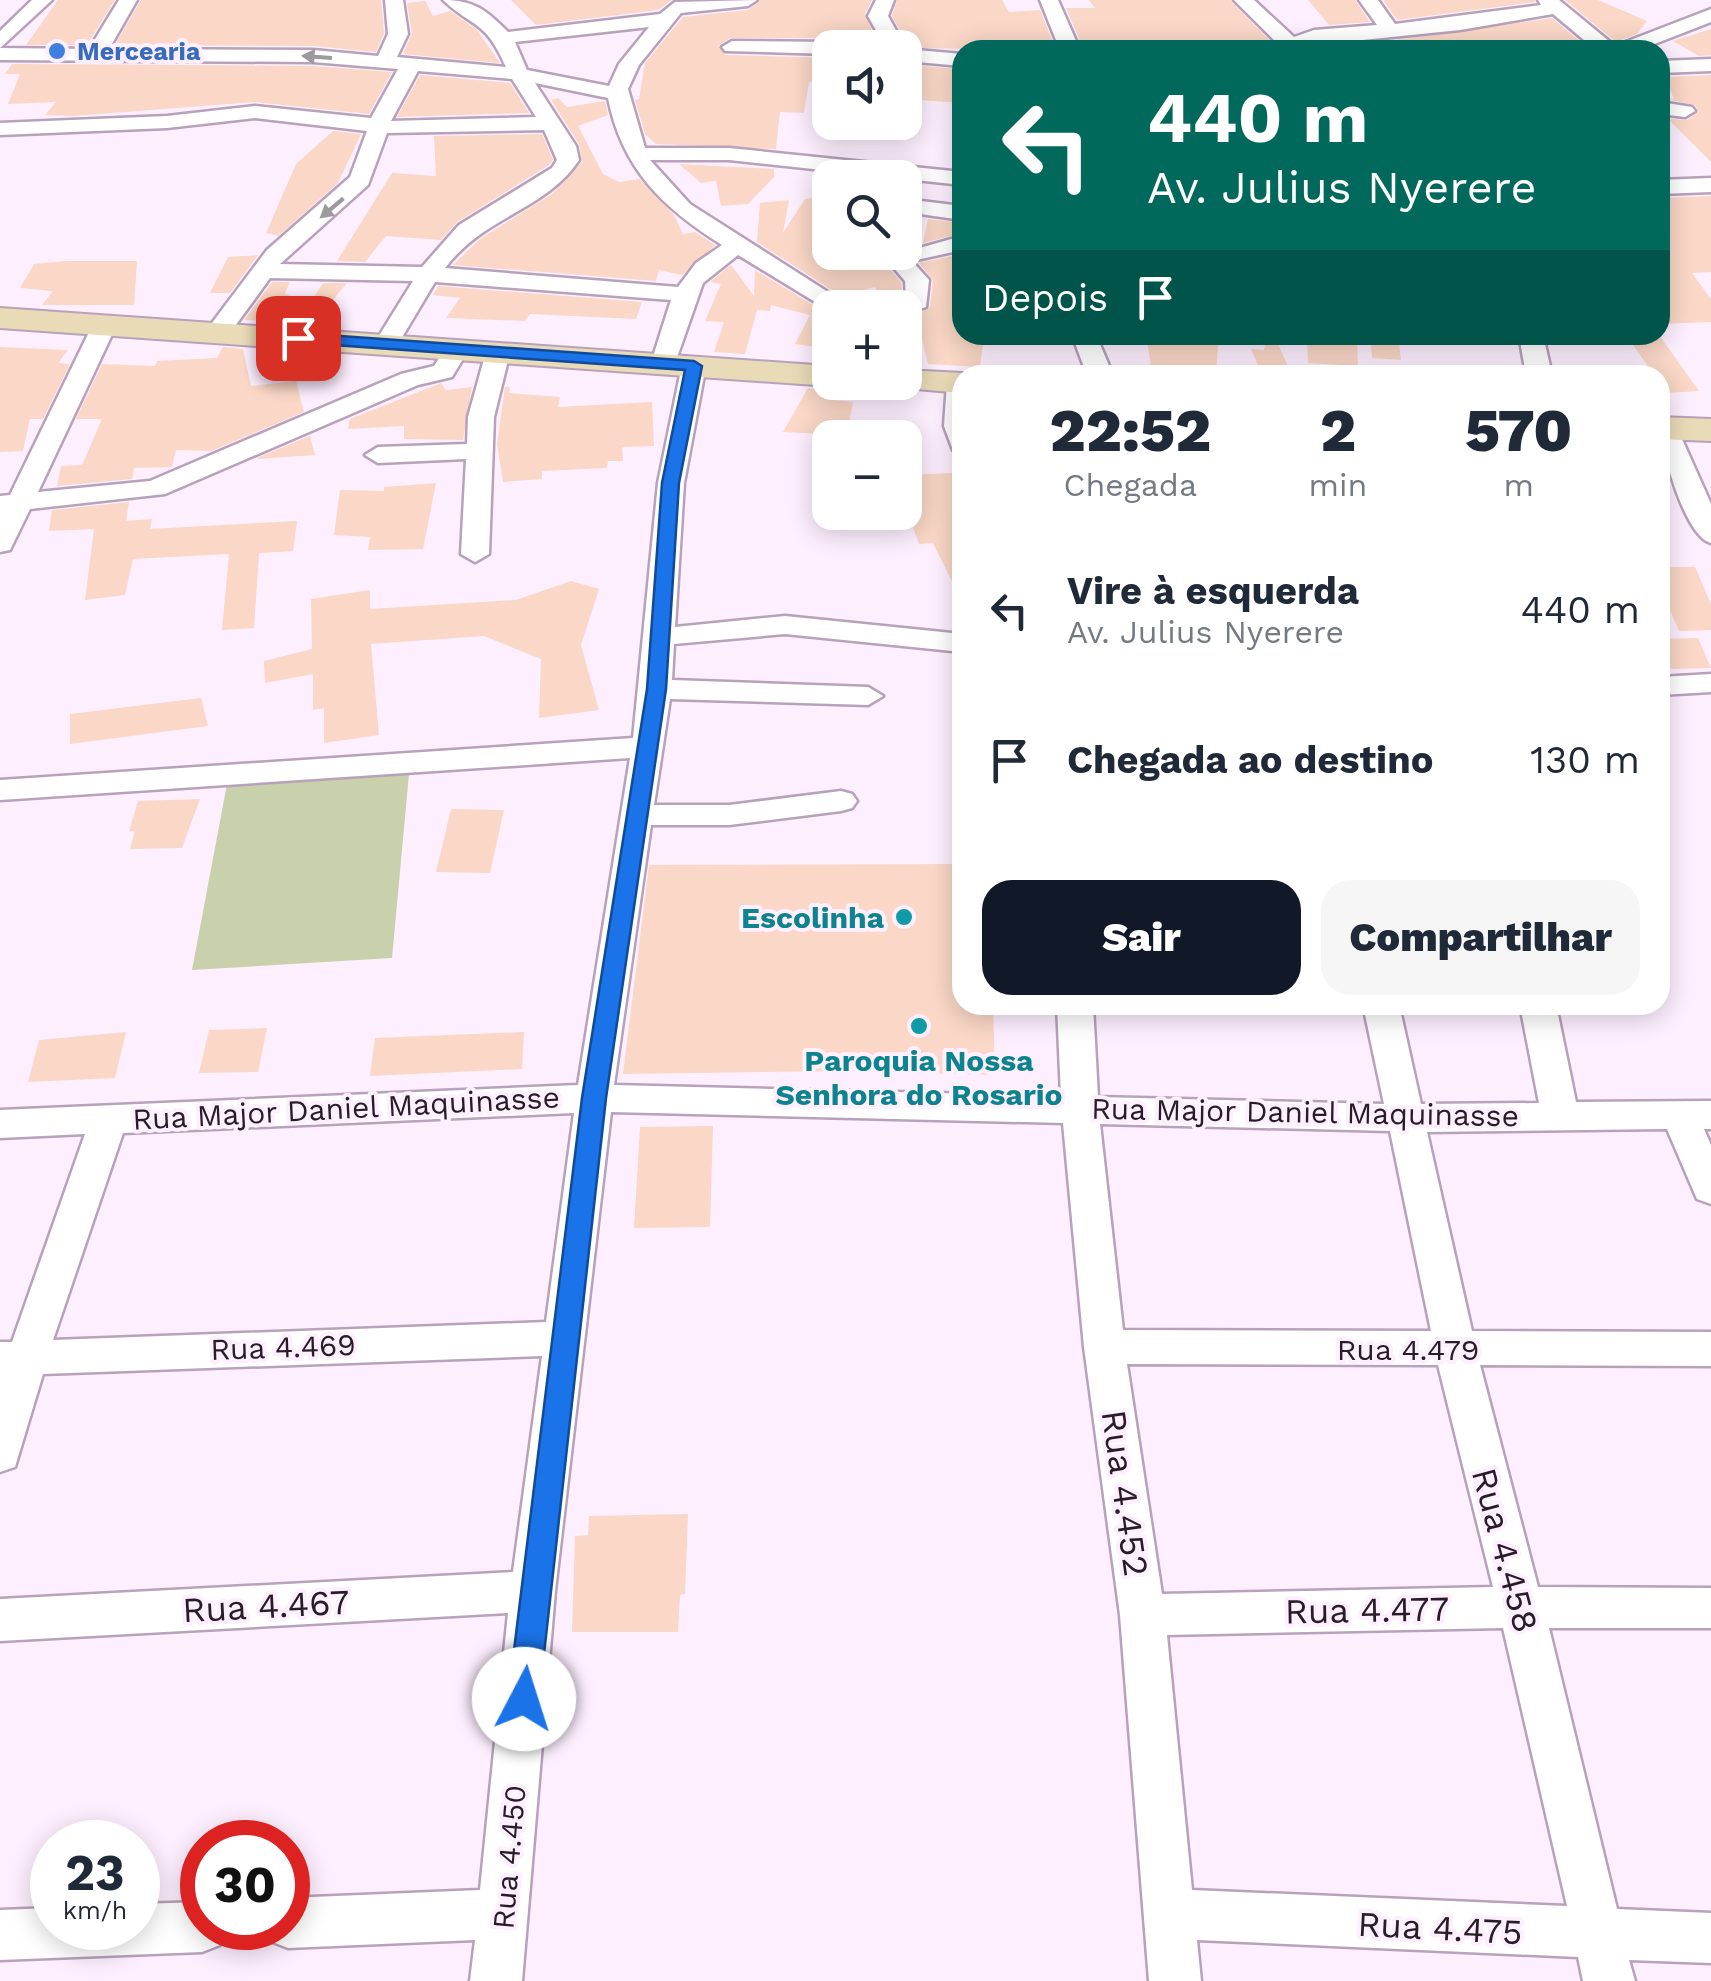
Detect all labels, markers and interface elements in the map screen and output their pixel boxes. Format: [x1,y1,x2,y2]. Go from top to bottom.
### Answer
map controls [812,30,922,530]
button: sound [812,30,922,140]
place label: Mercearia [77,37,201,66]
marker: Mercearia [46,40,68,62]
one-way arrow [301,49,333,65]
text: 440 m [1147,77,1368,159]
icon: left [982,80,1112,210]
button: search [812,160,922,270]
text: Av. Julius Nyerere [1147,161,1536,214]
one-way arrow [319,196,344,218]
icon: arrive [1128,270,1183,325]
text: Depois [982,276,1108,320]
button: + [812,290,922,400]
pin [256,296,341,381]
icon: arrive [271,311,326,366]
text: 22:52 [1050,395,1211,466]
text: 2 [1320,395,1356,466]
text: 570 [1465,395,1572,466]
button: − [812,420,922,530]
text: Chegada [1064,466,1197,504]
text: min [1309,466,1367,504]
text: m [1503,466,1534,504]
text: Vire à esquerda [1067,569,1359,613]
icon: left [982,583,1037,638]
text: 440 m [1521,588,1640,632]
text: Av. Julius Nyerere [1067,613,1344,651]
icon: arrive [982,733,1037,788]
text: Chegada ao destino [1067,738,1434,782]
text: 130 m [1530,738,1640,782]
button: Sair [982,880,1301,995]
button: Compartilhar [1321,880,1640,995]
place label: Escolinha [741,900,885,935]
marker: Escolinha [893,906,915,928]
marker: Paroquia Nossa Senhora do Rosario [908,1015,930,1037]
place label: Paroquia Nossa Senhora do Rosario [775,1043,1063,1112]
street label: Rua Major Daniel Maquinasse [131,1079,561,1137]
street label: Rua Major Daniel Maquinasse [1091,1091,1519,1133]
street label: Rua 4.469 [210,1327,356,1367]
street label: Rua 4.479 [1337,1332,1479,1367]
street label: Rua 4.452 [1093,1407,1157,1579]
street label: Rua 4.458 [1463,1463,1547,1637]
street label: Rua 4.467 [181,1581,351,1631]
street label: Rua 4.477 [1284,1588,1450,1632]
position arrow [472,1647,576,1751]
street label: Rua 4.450 [485,1783,533,1931]
speed limit sign: 30 [180,1820,310,1950]
text: 23 [65,1843,125,1902]
text: km/h [63,1896,127,1925]
street label: Rua 4.475 [1356,1903,1524,1953]

